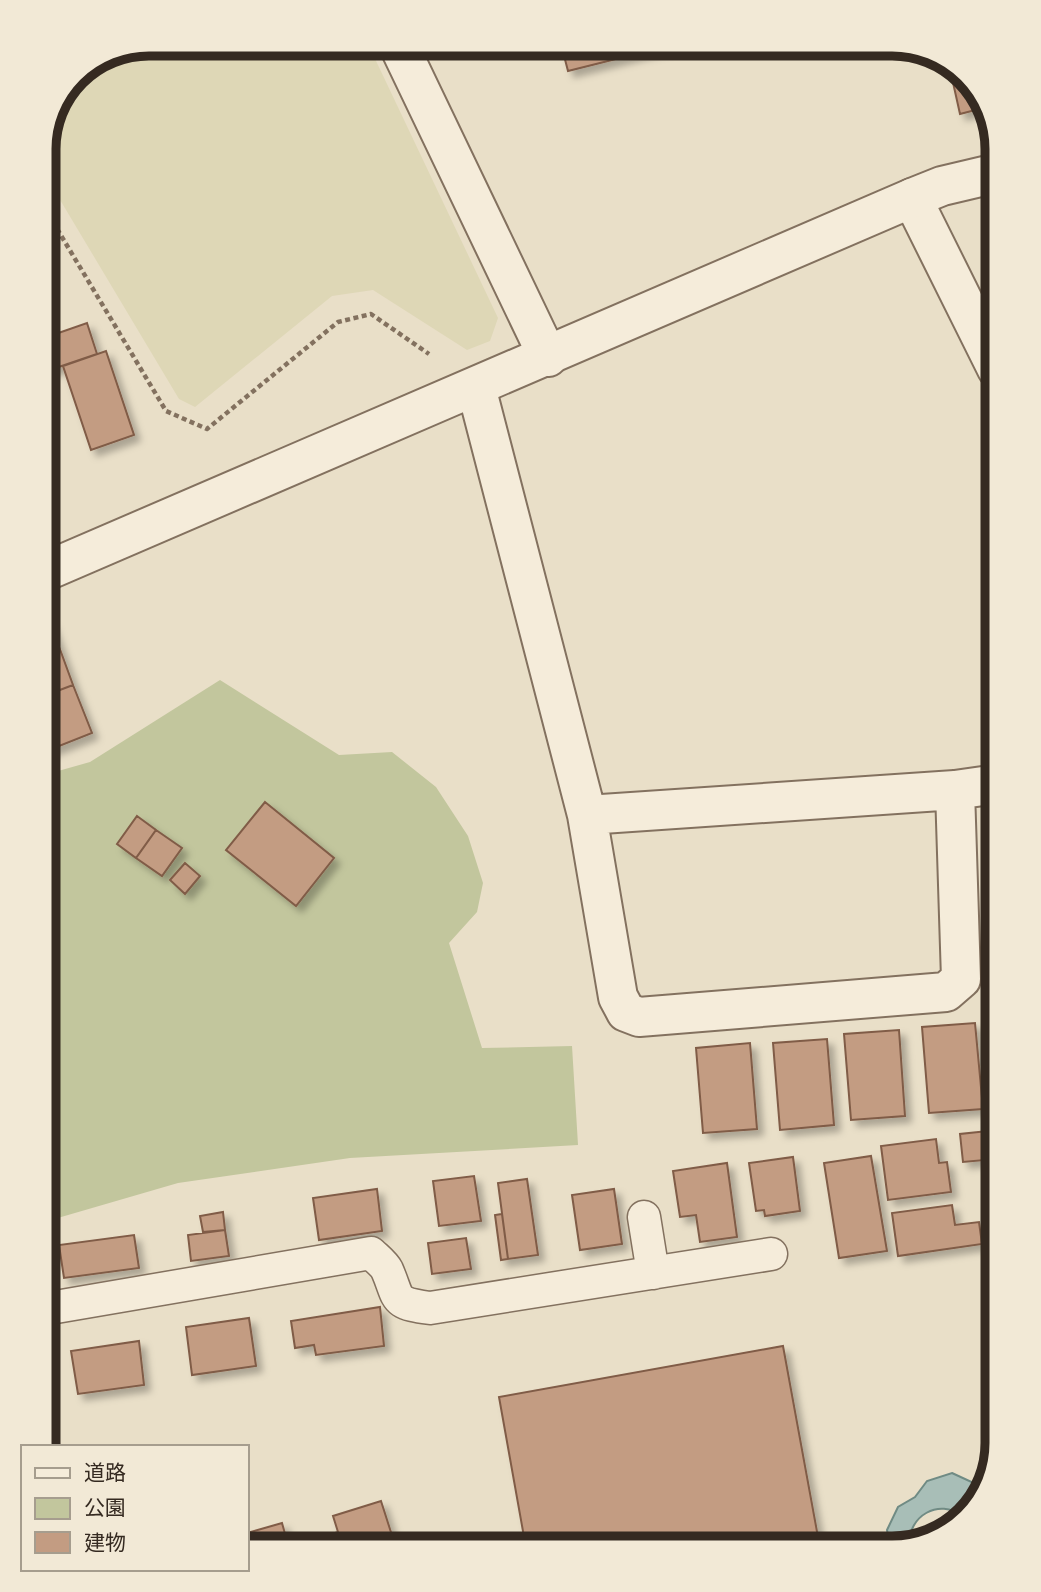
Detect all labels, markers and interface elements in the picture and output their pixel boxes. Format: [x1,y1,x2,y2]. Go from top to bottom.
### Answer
legend [21,1445,248,1571]
text: 道路 [84,1458,126,1486]
text: 公園 [84,1493,126,1521]
text: 建物 [84,1528,126,1556]

